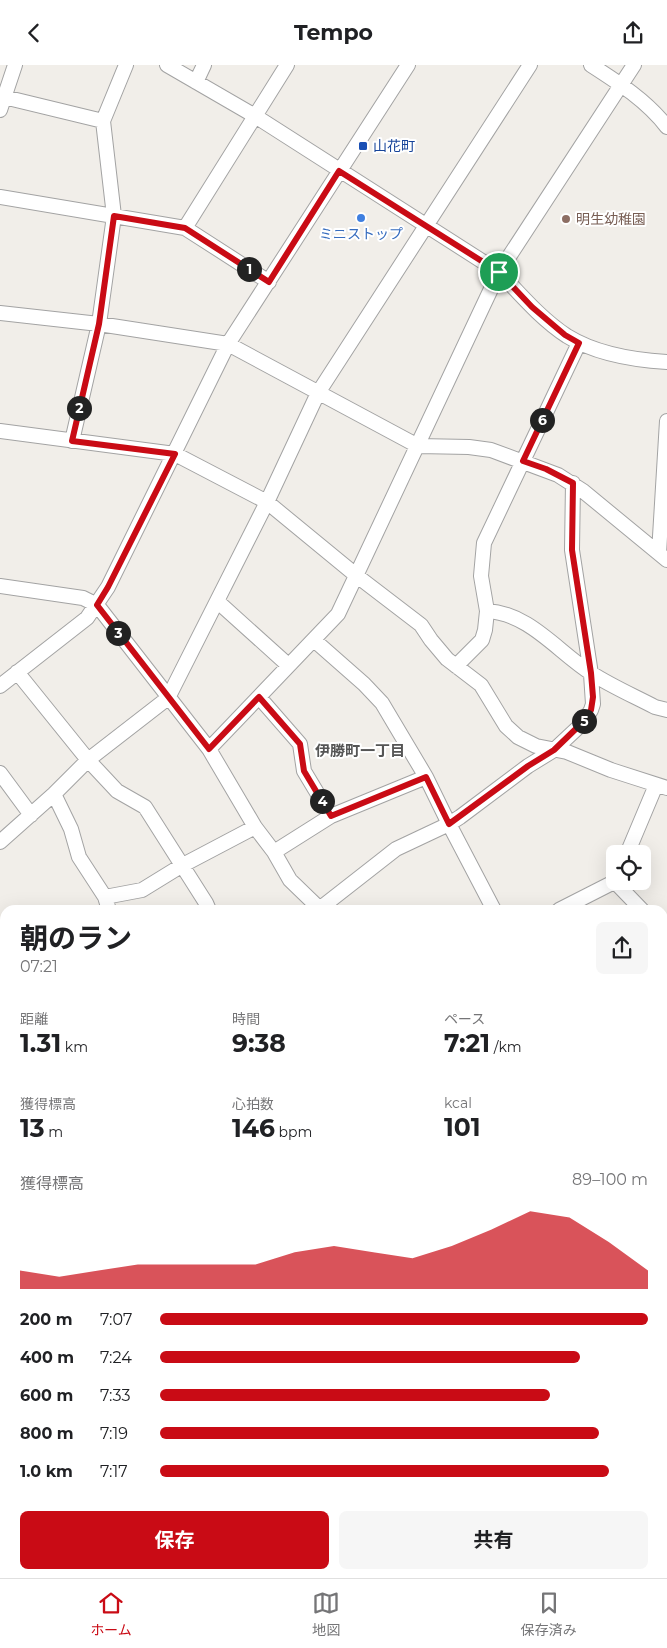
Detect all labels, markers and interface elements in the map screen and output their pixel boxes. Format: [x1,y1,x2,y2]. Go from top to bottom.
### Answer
icon: back [20,19,48,47]
text: Tempo [294,19,373,46]
icon: share [619,19,647,47]
place label: 山花町 [373,137,415,155]
marker: 山花町 [357,140,369,152]
place label: 明生幼稚園 [576,210,646,228]
marker: ミニストップ [355,212,367,224]
marker: 明生幼稚園 [560,213,572,225]
place label: ミニストップ [319,225,403,243]
pin [478,251,520,293]
pin: 1 [236,257,262,281]
icon: arrive [485,258,513,286]
text: 1 [247,260,252,278]
pin: 2 [66,395,92,421]
text: 2 [75,399,84,417]
pin: 6 [530,407,554,433]
text: 6 [538,411,547,429]
pin: 3 [106,621,130,645]
text: 3 [114,624,123,642]
pin: 5 [572,709,596,733]
text: 5 [580,712,589,730]
district label: 伊勝町一丁目 [315,741,405,760]
pin: 4 [310,789,334,813]
text: 4 [318,792,327,810]
map controls [606,845,651,890]
button: locate [606,845,651,890]
text: 朝のラン [20,921,132,955]
button: share [596,922,648,974]
text: 07:21 [20,957,58,976]
text: 距離 [20,1010,48,1028]
text: 時間 [232,1010,260,1028]
text: ペース [444,1010,485,1028]
text: 1.31 [20,1028,61,1058]
text: 9:38 [232,1028,286,1058]
text: 7:21 [444,1028,490,1058]
text: km [61,1038,88,1056]
text: /km [490,1038,522,1056]
text: kcal [444,1094,472,1112]
text: 獲得標高 [20,1095,76,1113]
text: 心拍数 [232,1095,274,1113]
text: 101 [444,1112,480,1142]
text: 13 [20,1113,45,1143]
text: 146 [232,1113,275,1143]
text: m [45,1123,63,1141]
text: bpm [275,1123,312,1141]
text: 89–100 m [572,1170,648,1189]
text: 獲得標高 [20,1174,84,1193]
text: 200 m [20,1310,72,1329]
text: 7:07 [100,1310,132,1329]
text: 400 m [20,1348,74,1367]
text: 7:24 [100,1348,132,1367]
text: 600 m [20,1386,73,1405]
text: 7:33 [100,1386,130,1405]
text: 800 m [20,1424,74,1443]
text: 7:19 [100,1424,128,1443]
text: 1.0 km [20,1462,73,1481]
text: 7:17 [100,1462,128,1481]
button: 保存 [20,1511,329,1569]
button: 共有 [339,1511,648,1569]
tab: ホーム [90,1589,132,1639]
tab: 地図 [312,1589,340,1639]
tab: 保存済み [521,1589,577,1639]

